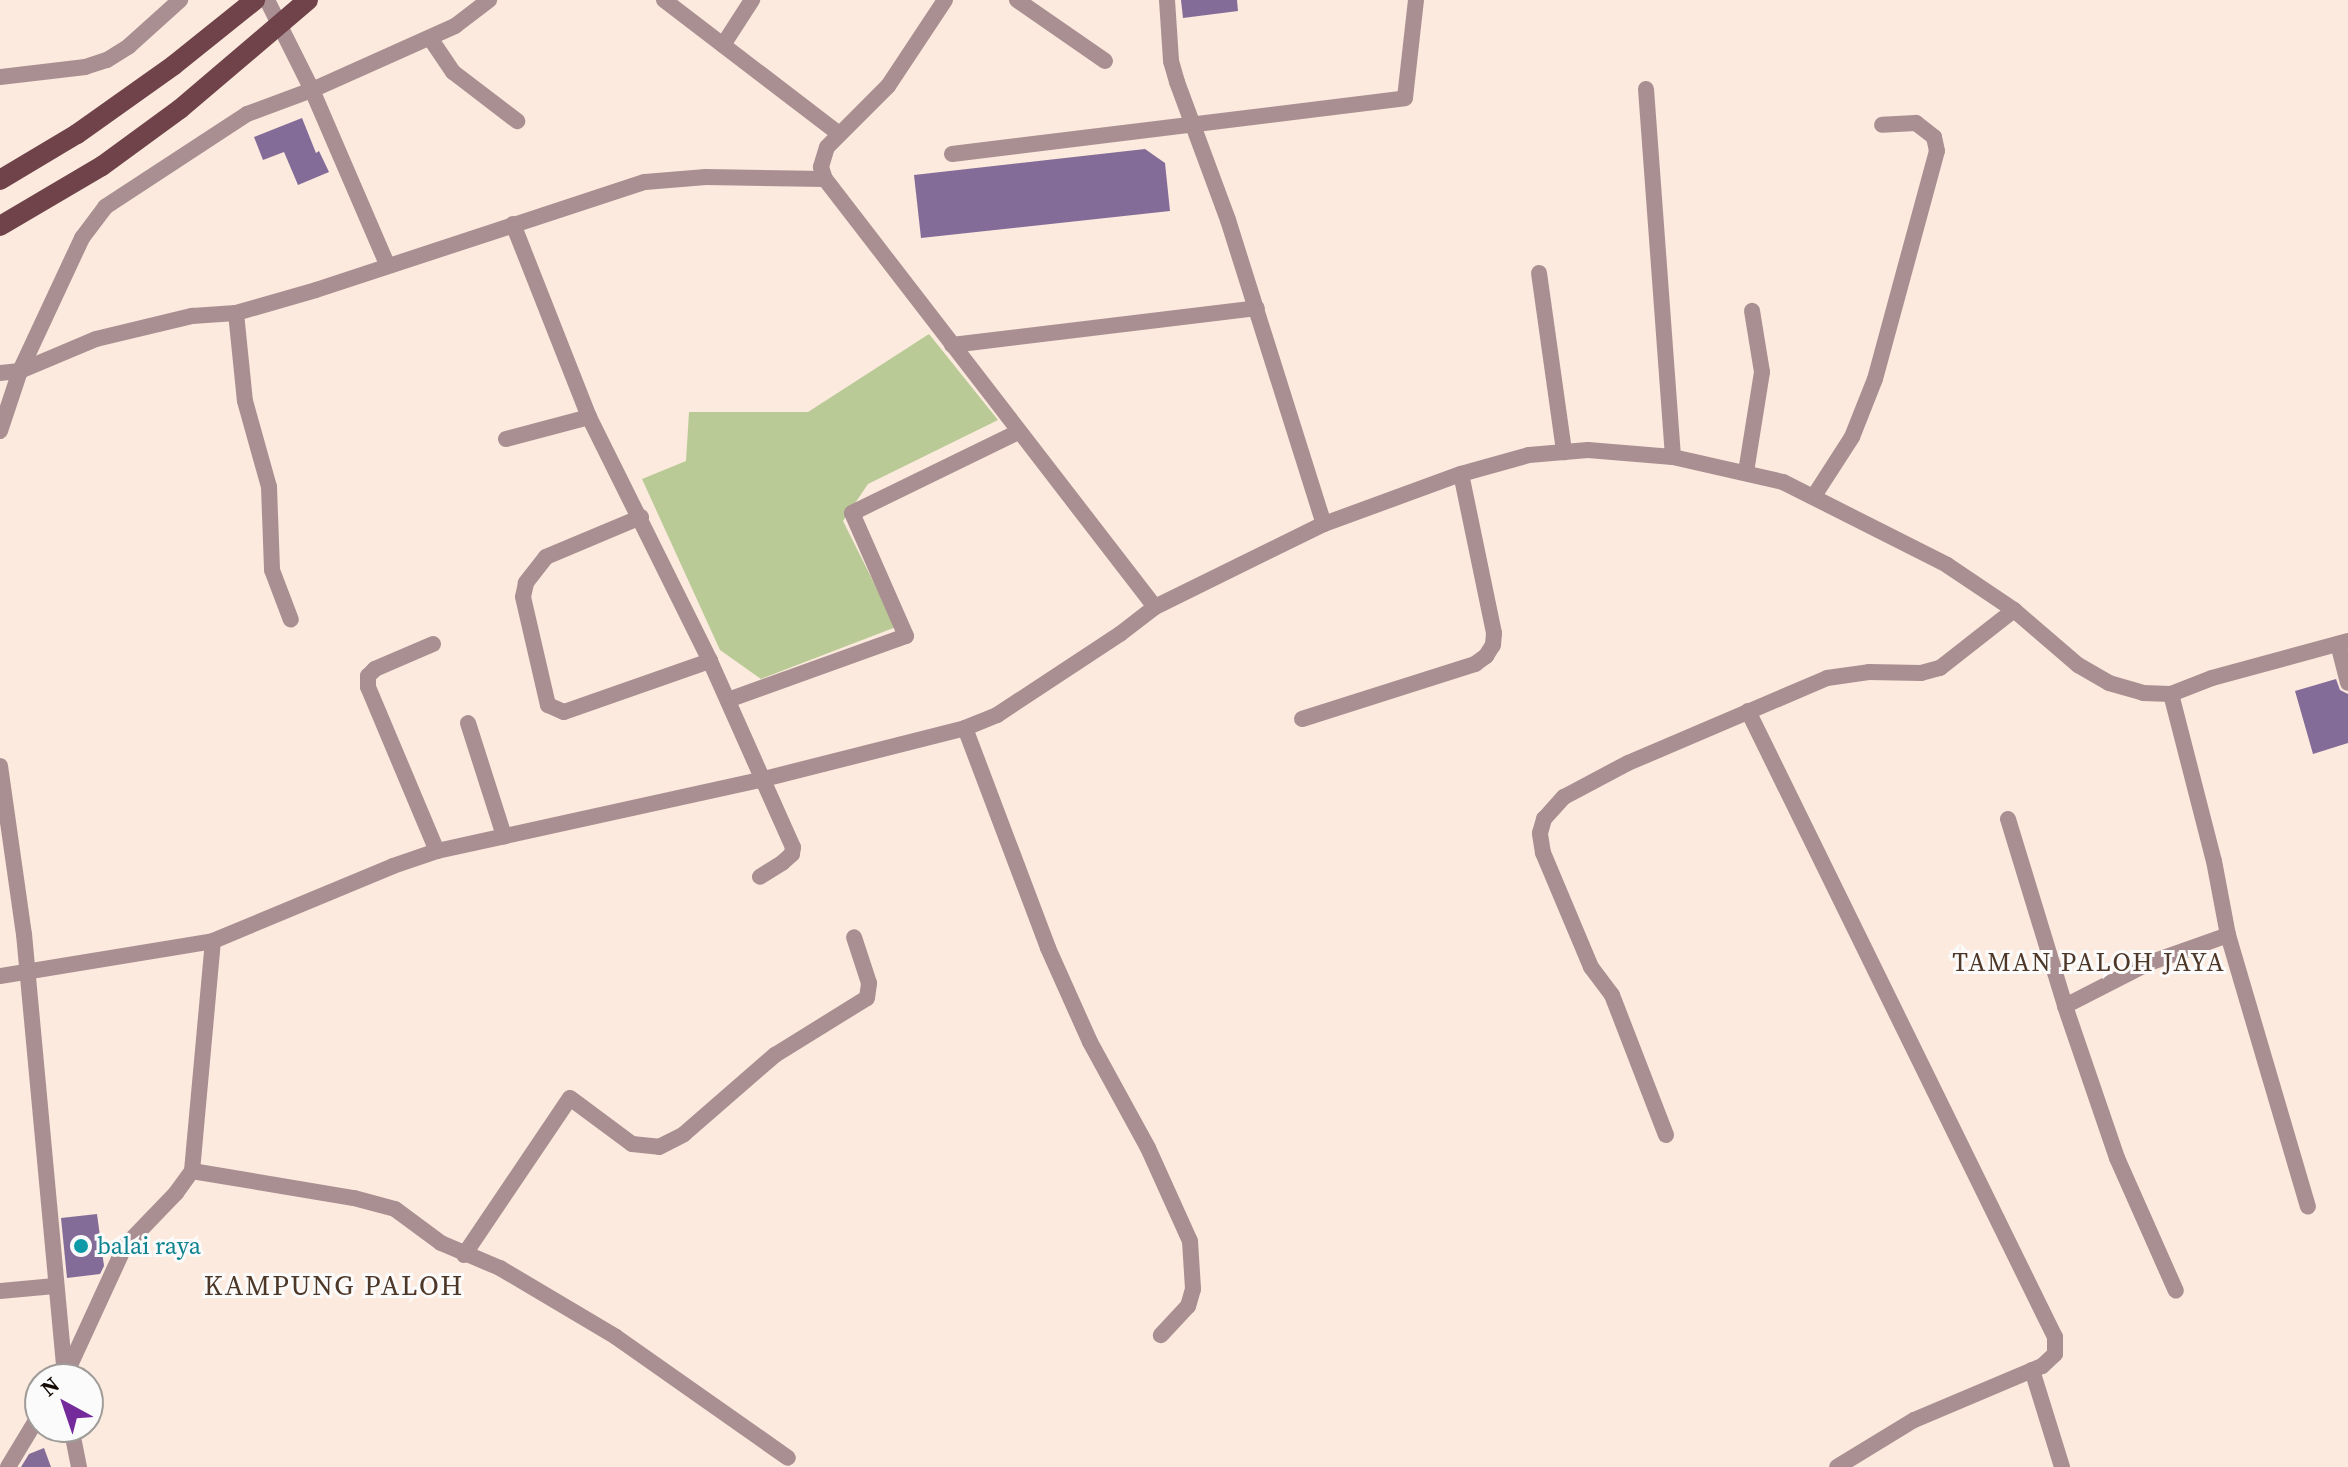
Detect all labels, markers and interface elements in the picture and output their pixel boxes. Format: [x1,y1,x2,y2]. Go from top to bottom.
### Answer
district label: TAMAN PALOH JAYA [1952,947,2226,979]
place label: balai raya [97,1232,201,1260]
marker: balai raya [72,1237,90,1255]
district label: KAMPUNG PALOH [204,1268,464,1302]
north arrow [24,1363,104,1443]
text: N [34,1370,66,1403]

